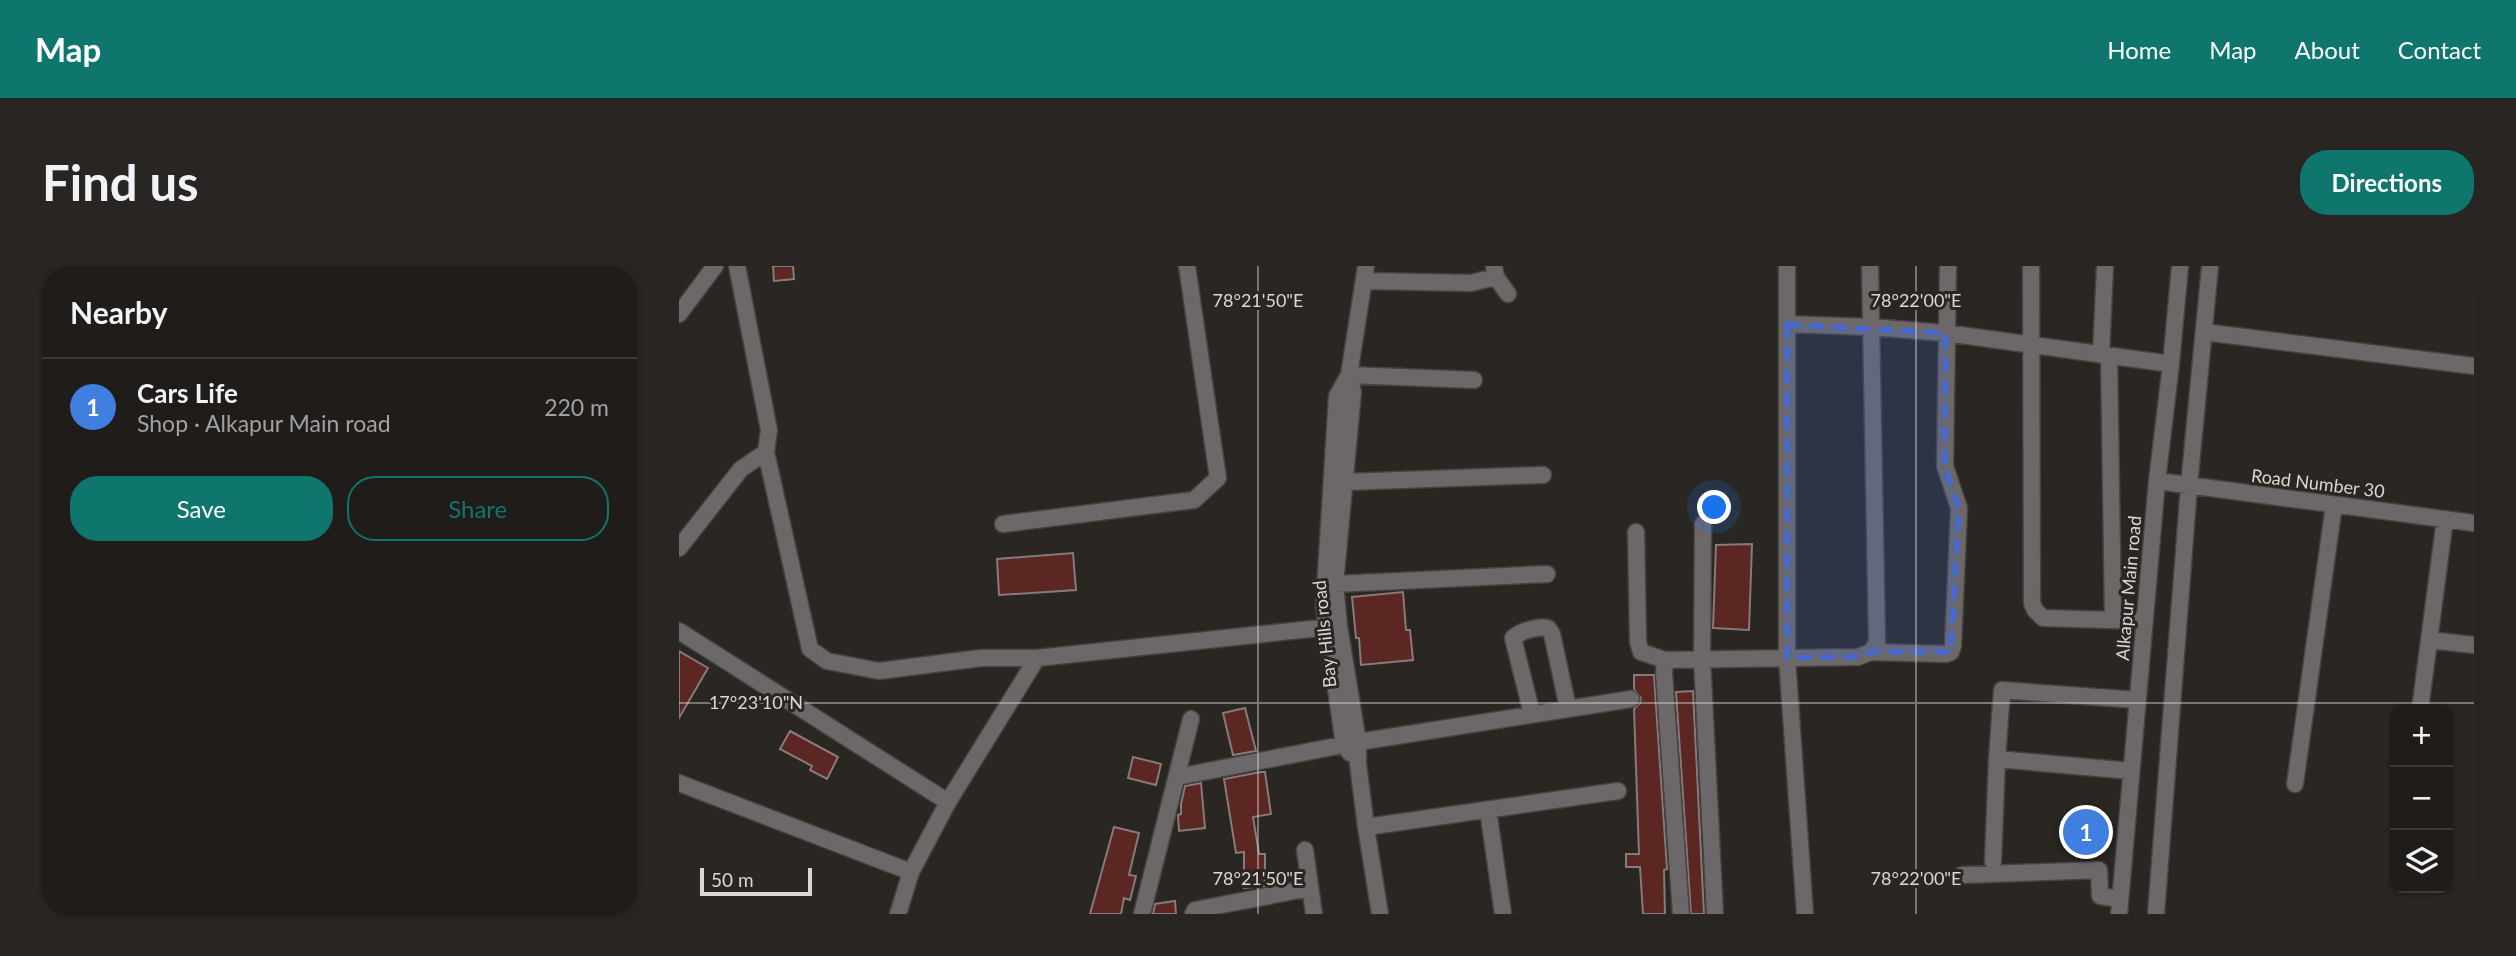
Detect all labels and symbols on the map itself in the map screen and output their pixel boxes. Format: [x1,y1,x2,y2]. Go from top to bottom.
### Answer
text: 78°21'50"E [1213,289,1303,311]
text: 78°22'00"E [1871,289,1961,311]
street label: Road Number 30 [2250,464,2386,502]
your location [1697,490,1731,524]
street label: Alkapur Main road [2111,515,2145,661]
street label: Bay Hills road [1307,579,1341,689]
text: 17°23'10"N [709,691,803,713]
pin: 1 [2063,806,2109,858]
scale bar [700,865,812,897]
text: 78°21'50"E [1213,867,1303,889]
text: 78°22'00"E [1871,867,1961,889]

